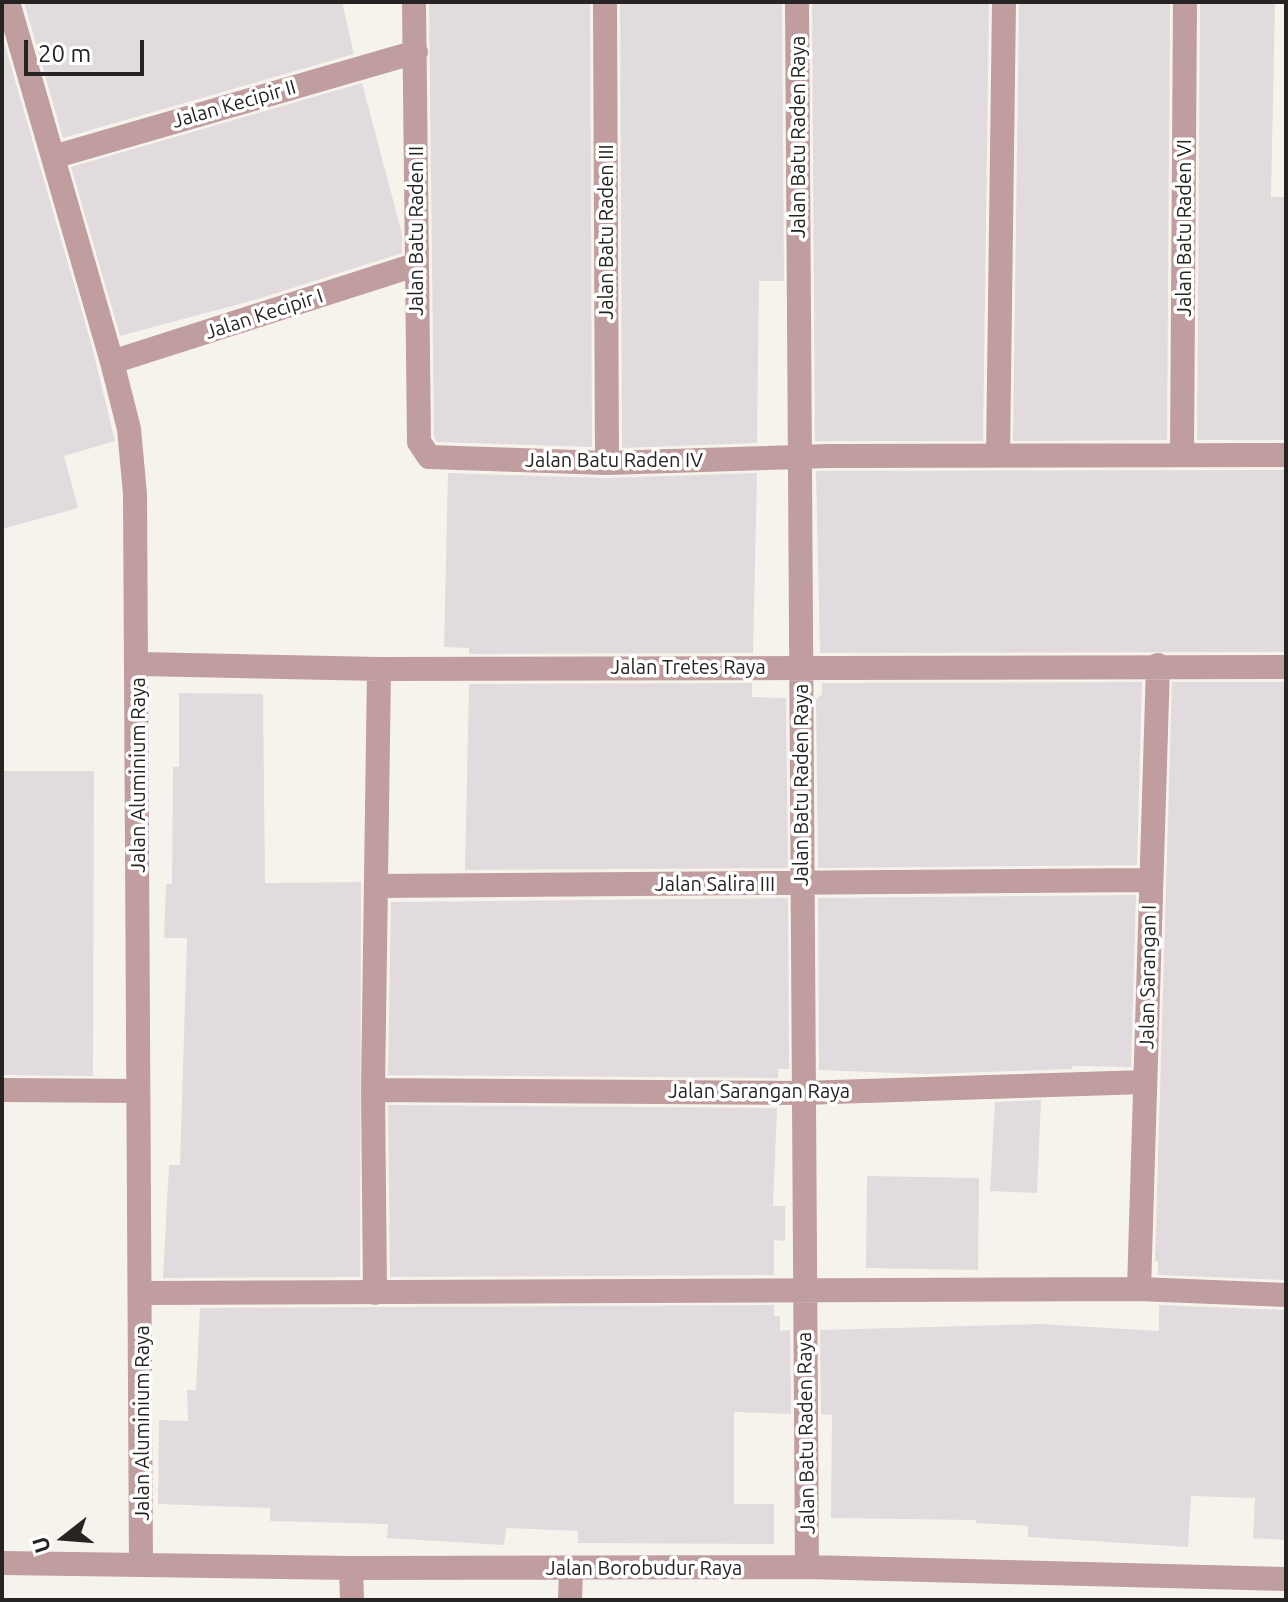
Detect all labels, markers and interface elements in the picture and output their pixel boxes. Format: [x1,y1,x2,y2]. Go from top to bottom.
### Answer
scale bar [28,24,148,74]
street label: Jalan Batu Raden Raya [786,36,810,238]
text: 20 m [38,40,91,67]
street label: Jalan Kecipir II [169,75,299,133]
street label: Jalan Batu Raden VI [1172,139,1196,317]
street label: Jalan Batu Raden III [594,144,618,320]
street label: Jalan Batu Raden II [404,146,428,316]
street label: Jalan Kecipir I [202,284,326,344]
street label: Jalan Batu Raden IV [525,448,703,472]
street label: Jalan Tretes Raya [610,655,766,679]
street label: Jalan Aluminium Raya [126,677,150,873]
street label: Jalan Batu Raden Raya [789,684,813,886]
street label: Jalan Salira III [655,872,775,896]
street label: Jalan Sarangan I [1135,904,1161,1050]
street label: Jalan Sarangan Raya [668,1079,850,1103]
street label: Jalan Aluminium Raya [130,1325,154,1521]
street label: Jalan Batu Raden Raya [792,1332,820,1534]
north arrow [24,1498,104,1578]
text: U [26,1534,55,1556]
street label: Jalan Borobudur Raya [546,1556,742,1580]

